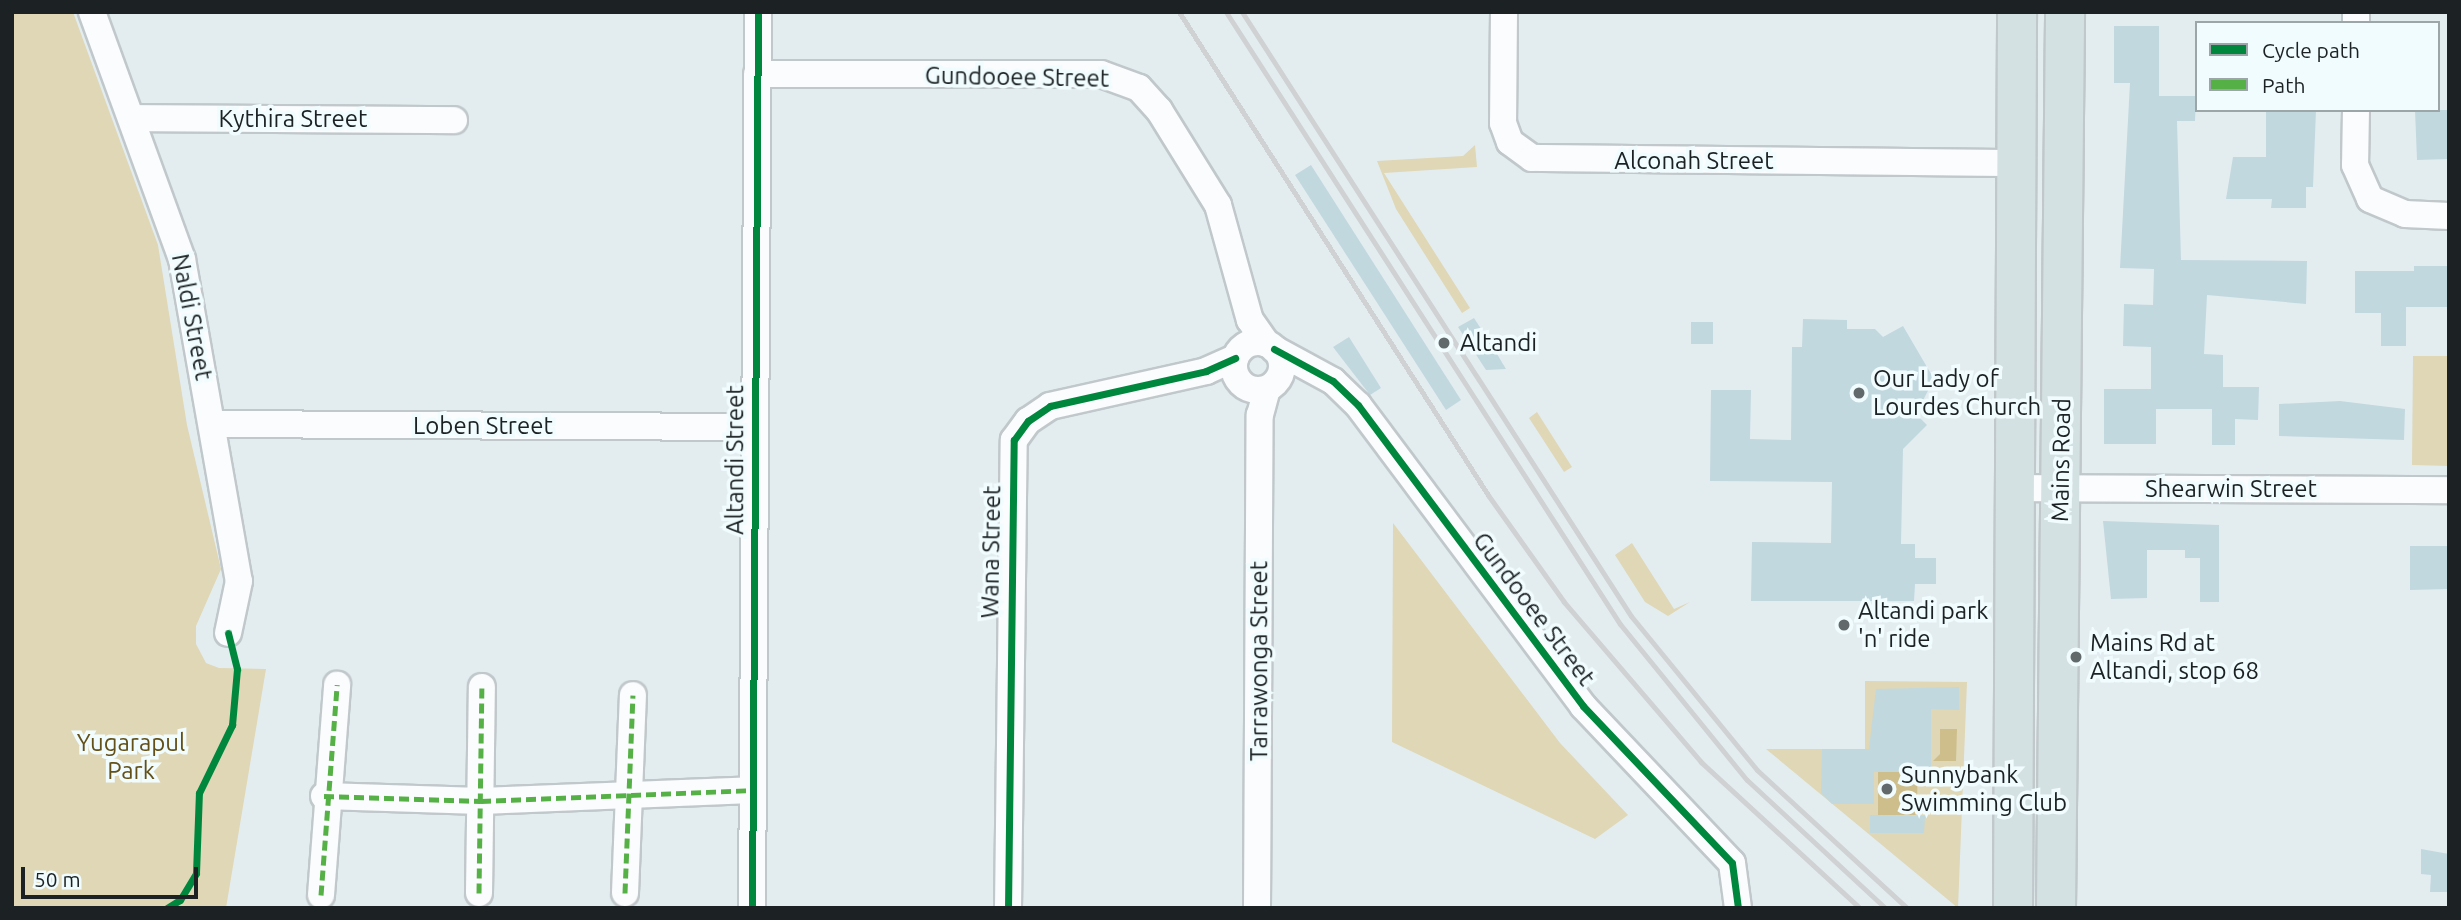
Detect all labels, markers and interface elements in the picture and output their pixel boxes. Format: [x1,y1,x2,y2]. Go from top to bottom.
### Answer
legend [2195,21,2440,112]
text: Cycle path [2262,38,2360,62]
street label: Gundooee Street [925,61,1109,93]
text: Path [2262,73,2305,97]
street label: Kythira Street [219,105,367,133]
street label: Alconah Street [1614,147,1774,175]
street label: Naldi Street [166,251,218,383]
place label: Altandi [1460,329,1537,357]
marker: Altandi [1434,333,1454,353]
place label: Our Lady of Lourdes Church [1873,365,2041,421]
street label: Altandi Street [721,385,749,535]
marker: Our Lady of Lourdes Church [1851,385,1867,401]
street label: Mains Road [2046,398,2076,522]
street label: Loben Street [413,412,553,440]
street label: Shearwin Street [2145,475,2317,503]
street label: Wana Street [975,485,1007,619]
street label: Gundooee Street [1467,527,1601,691]
street label: Tarrawonga Street [1245,561,1273,761]
place label: Altandi park 'n' ride [1858,597,1988,653]
marker: Altandi park 'n' ride [1836,617,1852,633]
place label: Mains Rd at Altandi, stop 68 [2090,629,2259,685]
marker: Mains Rd at Altandi, stop 68 [2068,649,2084,665]
park label: Yugarapul Park [77,729,185,785]
place label: Sunnybank Swimming Club [1901,761,2067,817]
marker: Sunnybank Swimming Club [1879,781,1895,797]
scale bar [24,853,201,897]
text: 50 m [34,867,81,891]

